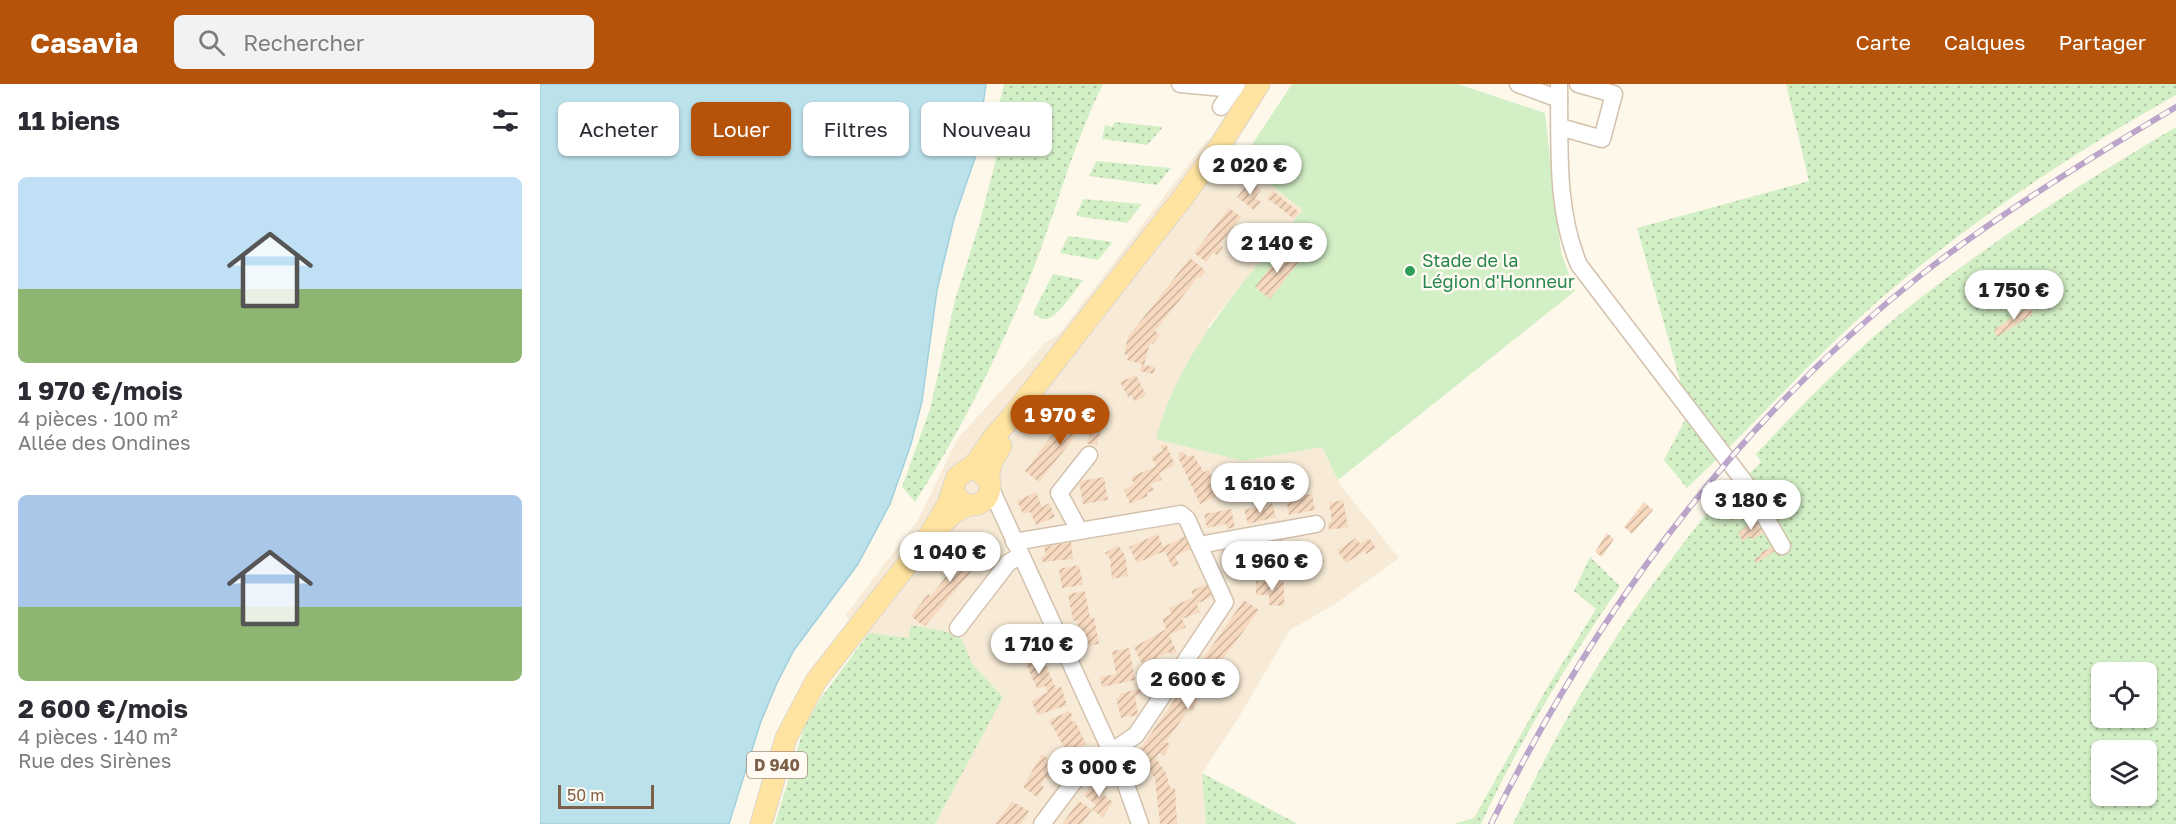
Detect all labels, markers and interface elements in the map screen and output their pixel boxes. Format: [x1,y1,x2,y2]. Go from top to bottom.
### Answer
search box [174,15,594,69]
text: Casavia [30,26,138,59]
icon: search [195,26,228,59]
text: Rechercher [243,29,364,56]
text: Carte [1855,29,1911,55]
text: Calques [1944,29,2025,55]
text: Partager [2058,29,2146,55]
chip: Acheter [558,102,679,156]
chip: Louer [691,102,791,156]
chip: Filtres [803,102,909,156]
chip: Nouveau [921,102,1052,156]
icon: filters [489,104,522,137]
text: 11 biens [18,105,120,136]
pin: 2 020 € [1195,145,1305,196]
text: 2 020 € [1213,152,1287,176]
icon: home [216,216,324,324]
pin: 2 140 € [1222,223,1332,274]
text: 2 140 € [1241,230,1313,254]
place label: Stade de la Légion d'Honneur [1422,249,1575,292]
marker: Stade de la Légion d'Honneur [1403,264,1417,278]
pin: 1 750 € [1959,270,2069,321]
text: 1 750 € [1979,277,2049,301]
text: 1 970 €/mois [18,375,183,406]
pin: 1 970 € [1005,395,1115,446]
text: 1 970 € [1025,402,1096,426]
text: 4 pièces · 100 m² [18,406,178,430]
text: Allée des Ondines [18,430,191,454]
pin: 1 610 € [1205,463,1315,514]
text: 1 610 € [1225,470,1295,494]
pin: 3 180 € [1696,480,1806,531]
text: 3 180 € [1715,487,1787,511]
pin: 1 040 € [895,532,1005,583]
icon: home [216,534,324,642]
text: 1 040 € [914,539,986,563]
pin: 1 960 € [1217,541,1327,592]
text: 1 960 € [1236,548,1308,572]
pin: 1 710 € [984,624,1094,675]
text: 1 710 € [1005,631,1073,655]
pin: 2 600 € [1133,659,1243,710]
map controls [2091,662,2157,806]
button: locate [2091,662,2157,728]
text: 2 600 € [1151,666,1226,690]
text: 2 600 €/mois [18,693,188,724]
text: 4 pièces · 140 m² [18,724,178,748]
button: layers [2091,740,2157,806]
pin: 3 000 € [1044,747,1154,798]
text: Rue des Sirènes [18,748,171,772]
road number: D 940 [747,752,807,778]
text: 3 000 € [1061,754,1137,778]
scale bar [558,782,654,810]
text: 50 m [567,785,604,805]

